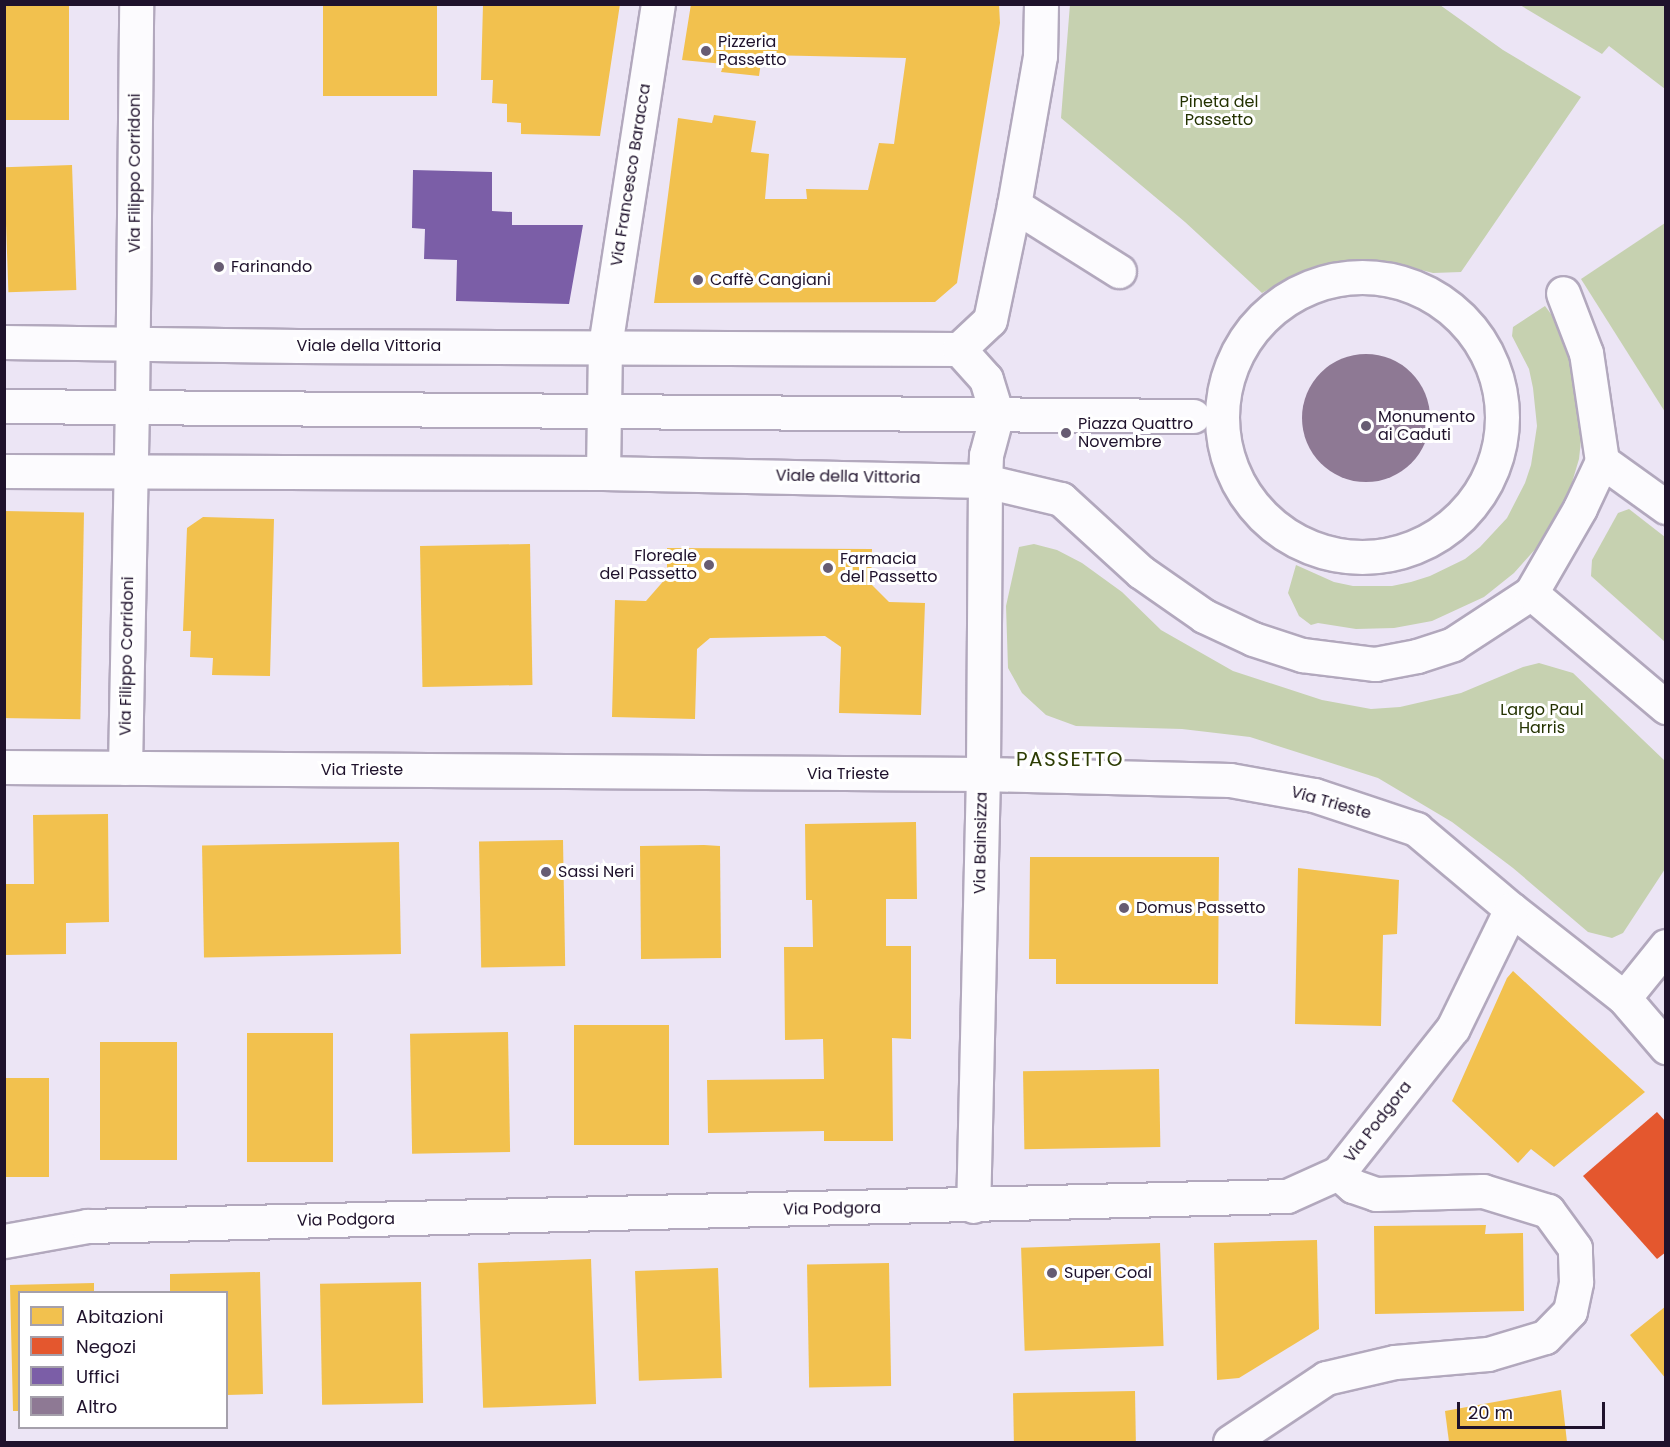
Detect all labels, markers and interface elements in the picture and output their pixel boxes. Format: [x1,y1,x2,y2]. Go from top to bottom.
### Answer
place label: Pizzeria Passetto [718,32,787,70]
marker: Pizzeria Passetto [699,44,713,58]
street label: Via Francesco Baracca [607,82,655,268]
park label: Pineta del Passetto [1180,92,1258,130]
street label: Via Filippo Corridoni [125,93,145,253]
place label: Farinando [231,257,312,277]
marker: Farinando [212,260,226,274]
place label: Caffè Cangiani [710,270,831,290]
marker: Caffè Cangiani [691,273,705,287]
street label: Viale della Vittoria [297,336,441,356]
place label: Monumento ai Caduti [1378,407,1475,445]
place label: Piazza Quattro Novembre [1078,414,1193,452]
marker: Monumento ai Caduti [1359,419,1373,433]
marker: Piazza Quattro Novembre [1059,426,1073,440]
street label: Viale della Vittoria [775,466,921,488]
place label: Floreale del Passetto [599,546,697,584]
place label: Farmacia del Passetto [840,549,938,587]
marker: Floreale del Passetto [702,558,716,572]
marker: Farmacia del Passetto [821,561,835,575]
street label: Via Filippo Corridoni [116,576,138,736]
park label: Largo Paul Harris [1500,700,1584,738]
district label: PASSETTO [1016,747,1124,771]
street label: Via Trieste [321,760,403,780]
street label: Via Trieste [807,764,889,784]
street label: Via Trieste [1289,782,1373,824]
street label: Via Bainsizza [971,792,991,894]
place label: Sassi Neri [558,862,634,882]
marker: Sassi Neri [539,865,553,879]
place label: Domus Passetto [1136,898,1265,918]
marker: Domus Passetto [1117,901,1131,915]
street label: Via Podgora [1340,1077,1416,1167]
street label: Via Podgora [783,1199,881,1219]
street label: Via Podgora [297,1210,395,1230]
place label: Super Coal [1064,1263,1152,1283]
marker: Super Coal [1045,1266,1059,1280]
legend [18,1291,228,1429]
text: Abitazioni [76,1304,164,1329]
text: Negozi [76,1334,136,1359]
text: Uffici [76,1364,120,1389]
scale bar [1460,1390,1608,1428]
text: Altro [76,1394,117,1419]
text: 20 m [1468,1400,1513,1425]

